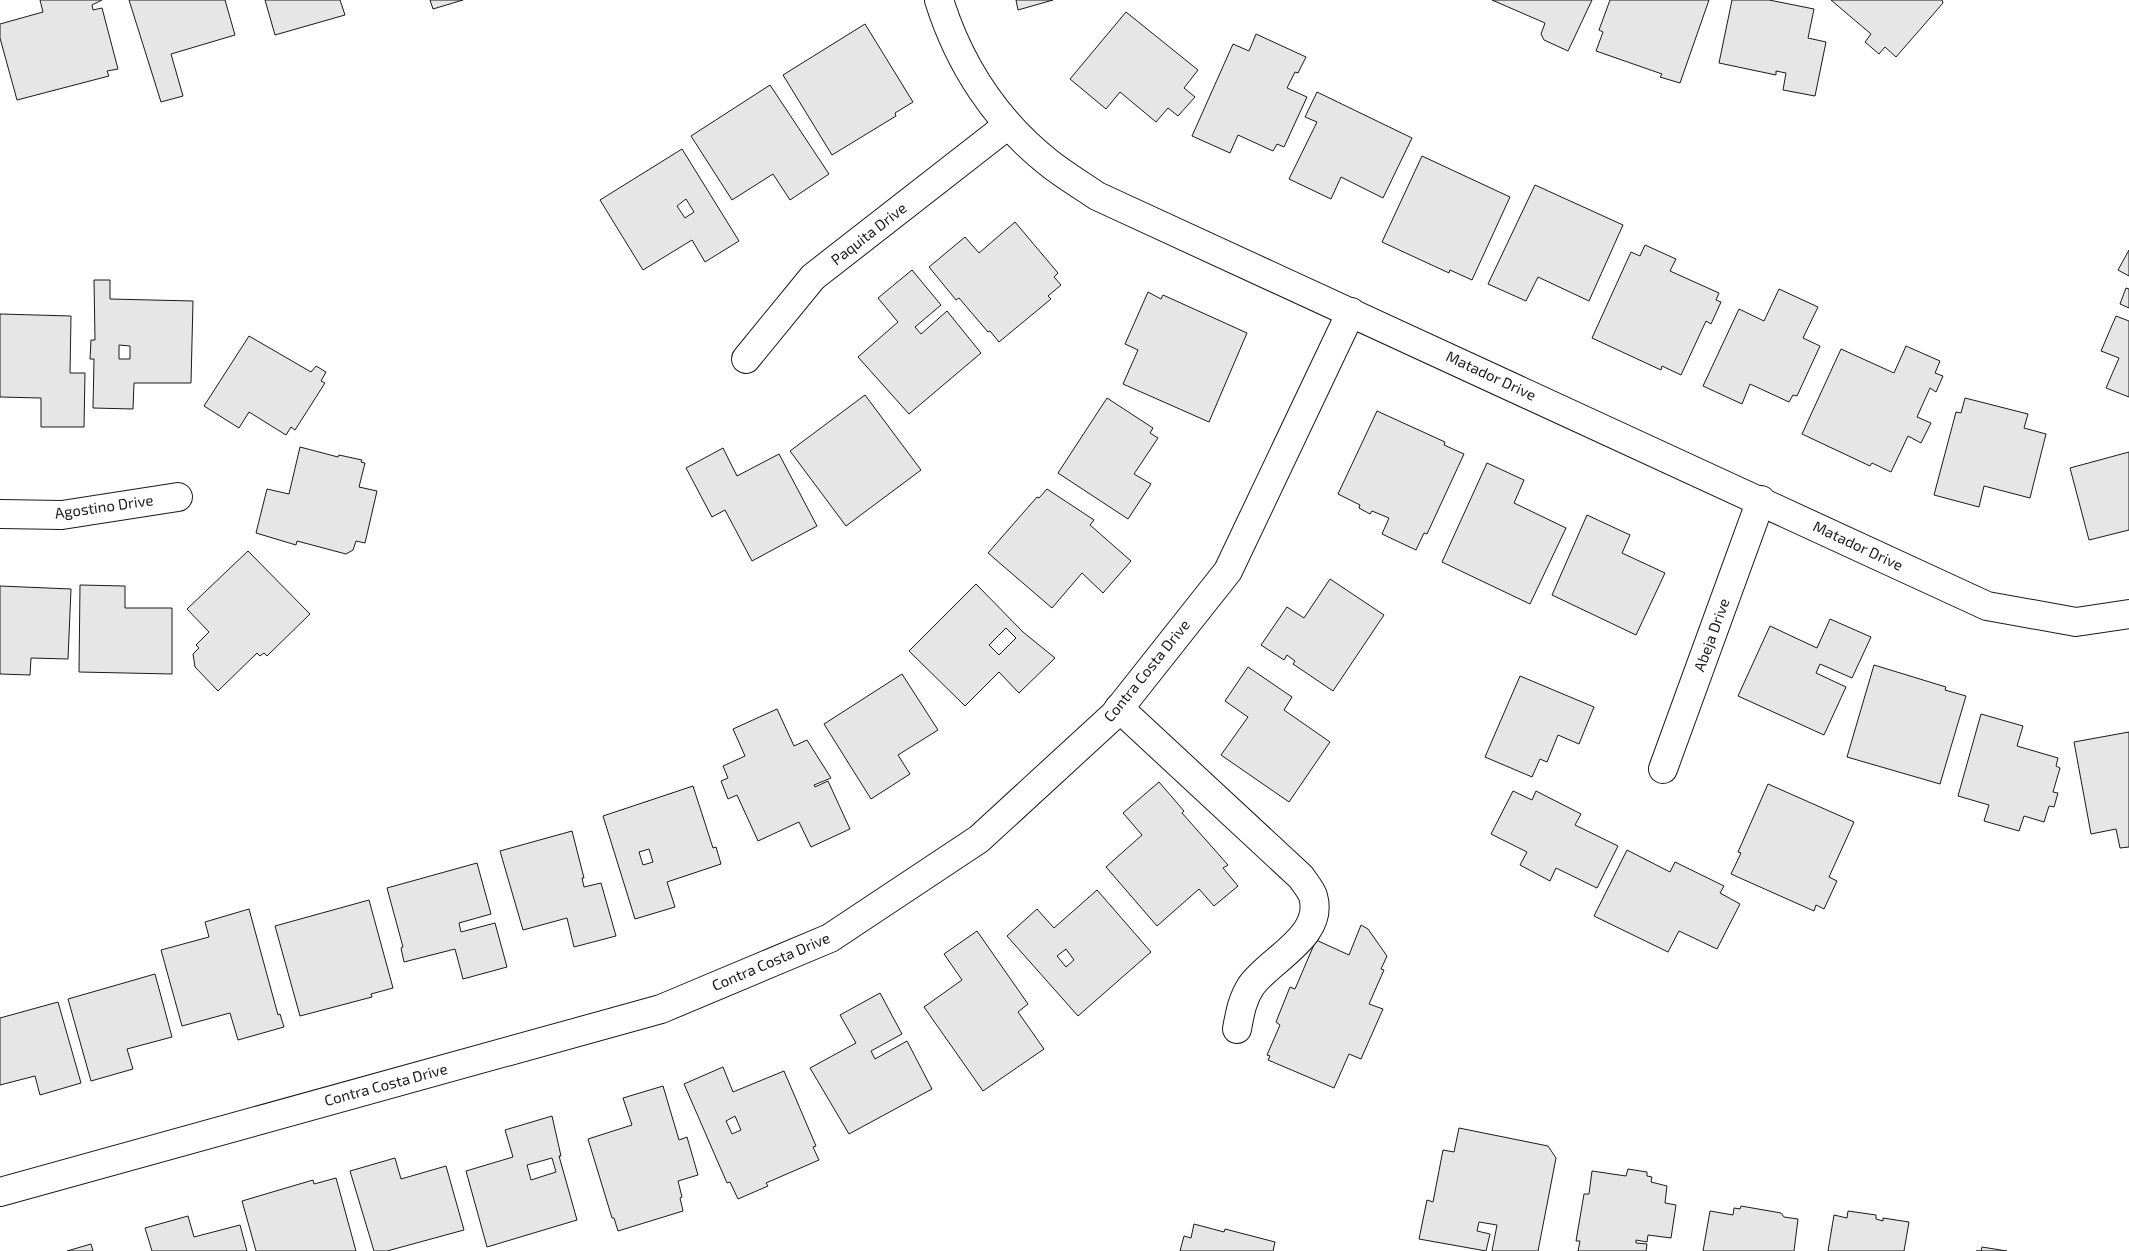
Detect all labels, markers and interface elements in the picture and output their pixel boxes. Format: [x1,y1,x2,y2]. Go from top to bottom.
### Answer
street label: Paquita Drive [827,198,910,268]
street label: Matador Drive [1444,346,1539,404]
street label: Agostino Drive [53,490,154,522]
street label: Matador Drive [1811,516,1906,574]
street label: Abeja Drive [1689,595,1734,674]
street label: Contra Costa Drive [1099,615,1193,725]
street label: Contra Costa Drive [709,928,832,994]
street label: Contra Costa Drive [322,1059,449,1109]

